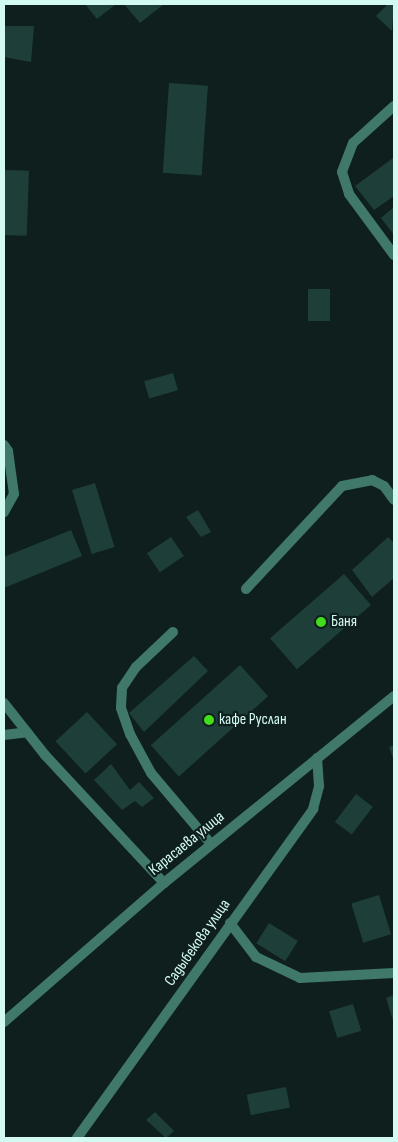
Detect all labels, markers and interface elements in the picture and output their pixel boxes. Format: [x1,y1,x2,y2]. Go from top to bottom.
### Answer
place label: Баня [331,612,357,632]
marker: Баня [315,616,327,628]
place label: кафе Руслан [219,710,287,730]
marker: кафе Руслан [203,714,215,726]
street label: Карасаева улица [145,808,229,880]
street label: Садыбекова улица [161,896,235,990]

